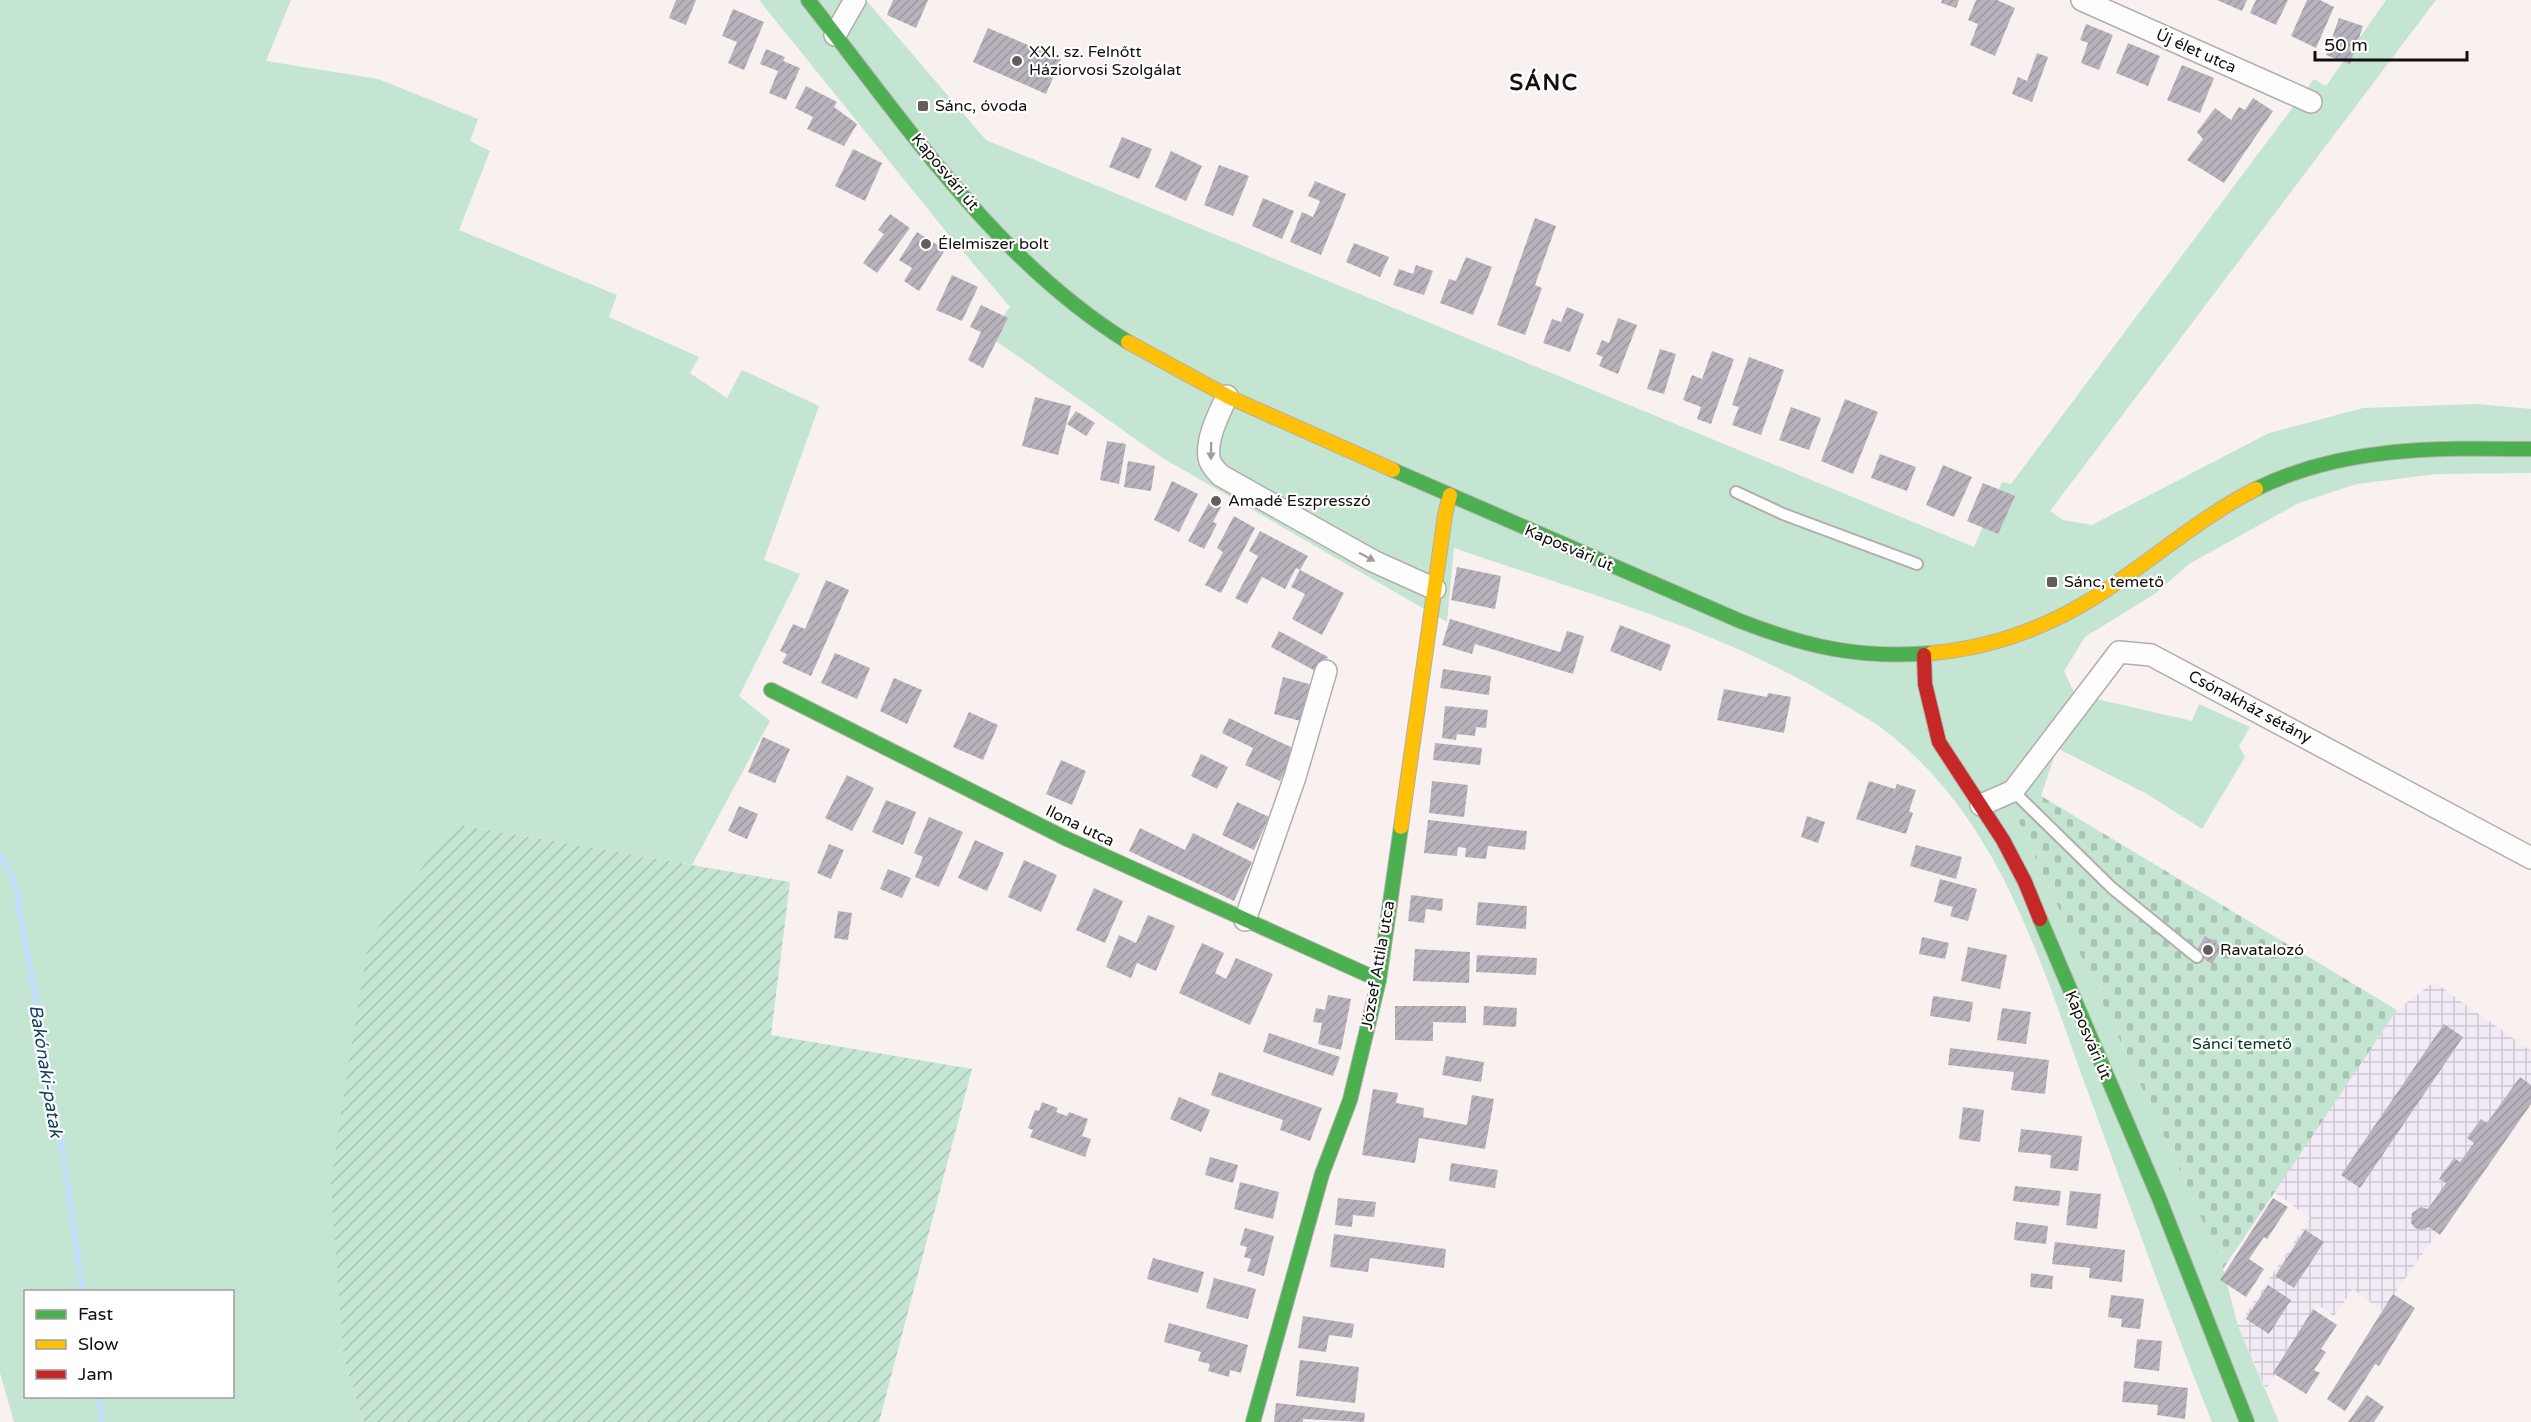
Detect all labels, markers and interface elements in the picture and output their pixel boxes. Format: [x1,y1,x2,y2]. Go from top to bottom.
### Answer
street label: Új élet utca [2153,24,2239,78]
scale bar [2315,24,2466,62]
text: 50 m [2324,34,2368,56]
place label: XXI. sz. Felnőtt Háziorvosi Szolgálat [1029,42,1181,80]
marker: XXI. sz. Felnőtt Háziorvosi Szolgálat [1010,54,1024,68]
district label: SÁNC [1510,68,1578,96]
place label: Sánc, óvoda [935,96,1027,116]
marker: Sánc, óvoda [916,99,930,113]
street label: Kaposvári út [907,129,983,215]
place label: Élelmiszer bolt [938,234,1049,254]
marker: Élelmiszer bolt [919,237,933,251]
one-way arrow [1206,442,1216,461]
place label: Amadé Eszpresszó [1228,491,1371,511]
marker: Amadé Eszpresszó [1209,494,1223,508]
street label: Kaposvári út [1522,520,1616,576]
one-way arrow [1358,552,1375,562]
place label: Sánc, temető [2064,572,2164,592]
marker: Sánc, temető [2045,575,2059,589]
street label: Csónakház sétány [2185,666,2315,748]
street label: Ilona utca [1042,801,1118,851]
street label: József Attila utca [1357,899,1399,1031]
place label: Ravatalozó [2220,940,2304,960]
marker: Ravatalozó [2201,943,2215,957]
street label: Kaposvári út [2060,988,2116,1082]
water label: Bakónaki-patak [25,1003,68,1140]
park label: Sánci temető [2192,1034,2292,1054]
legend [24,1290,234,1398]
text: Fast [78,1303,113,1325]
text: Slow [78,1333,119,1355]
text: Jam [78,1363,113,1385]

